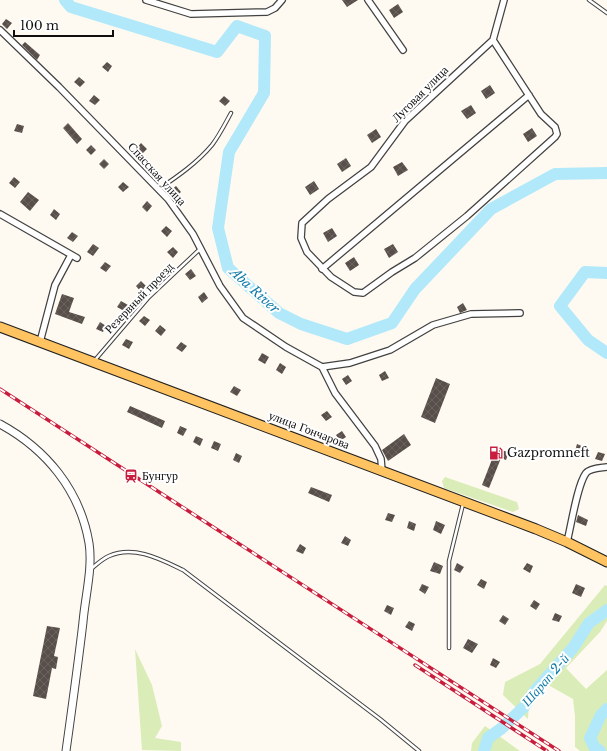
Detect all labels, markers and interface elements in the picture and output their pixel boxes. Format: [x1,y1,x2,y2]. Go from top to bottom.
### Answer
scale bar [14,12,113,38]
text: 100 m [20,18,59,33]
street label: Луговая улица [388,62,452,125]
street label: Спасская улица [125,139,190,209]
street label: Резервный проезд [101,259,176,336]
water label: Aba River [225,262,284,318]
street label: улица Гончарова [267,407,352,452]
fuel station icon: Gazpromneft [488,445,504,461]
place label: Gazpromneft [507,445,590,460]
station icon: Бунгур [123,468,139,484]
place label: Бунгур [142,468,178,483]
water label: Шарап 2-й [517,650,573,711]

